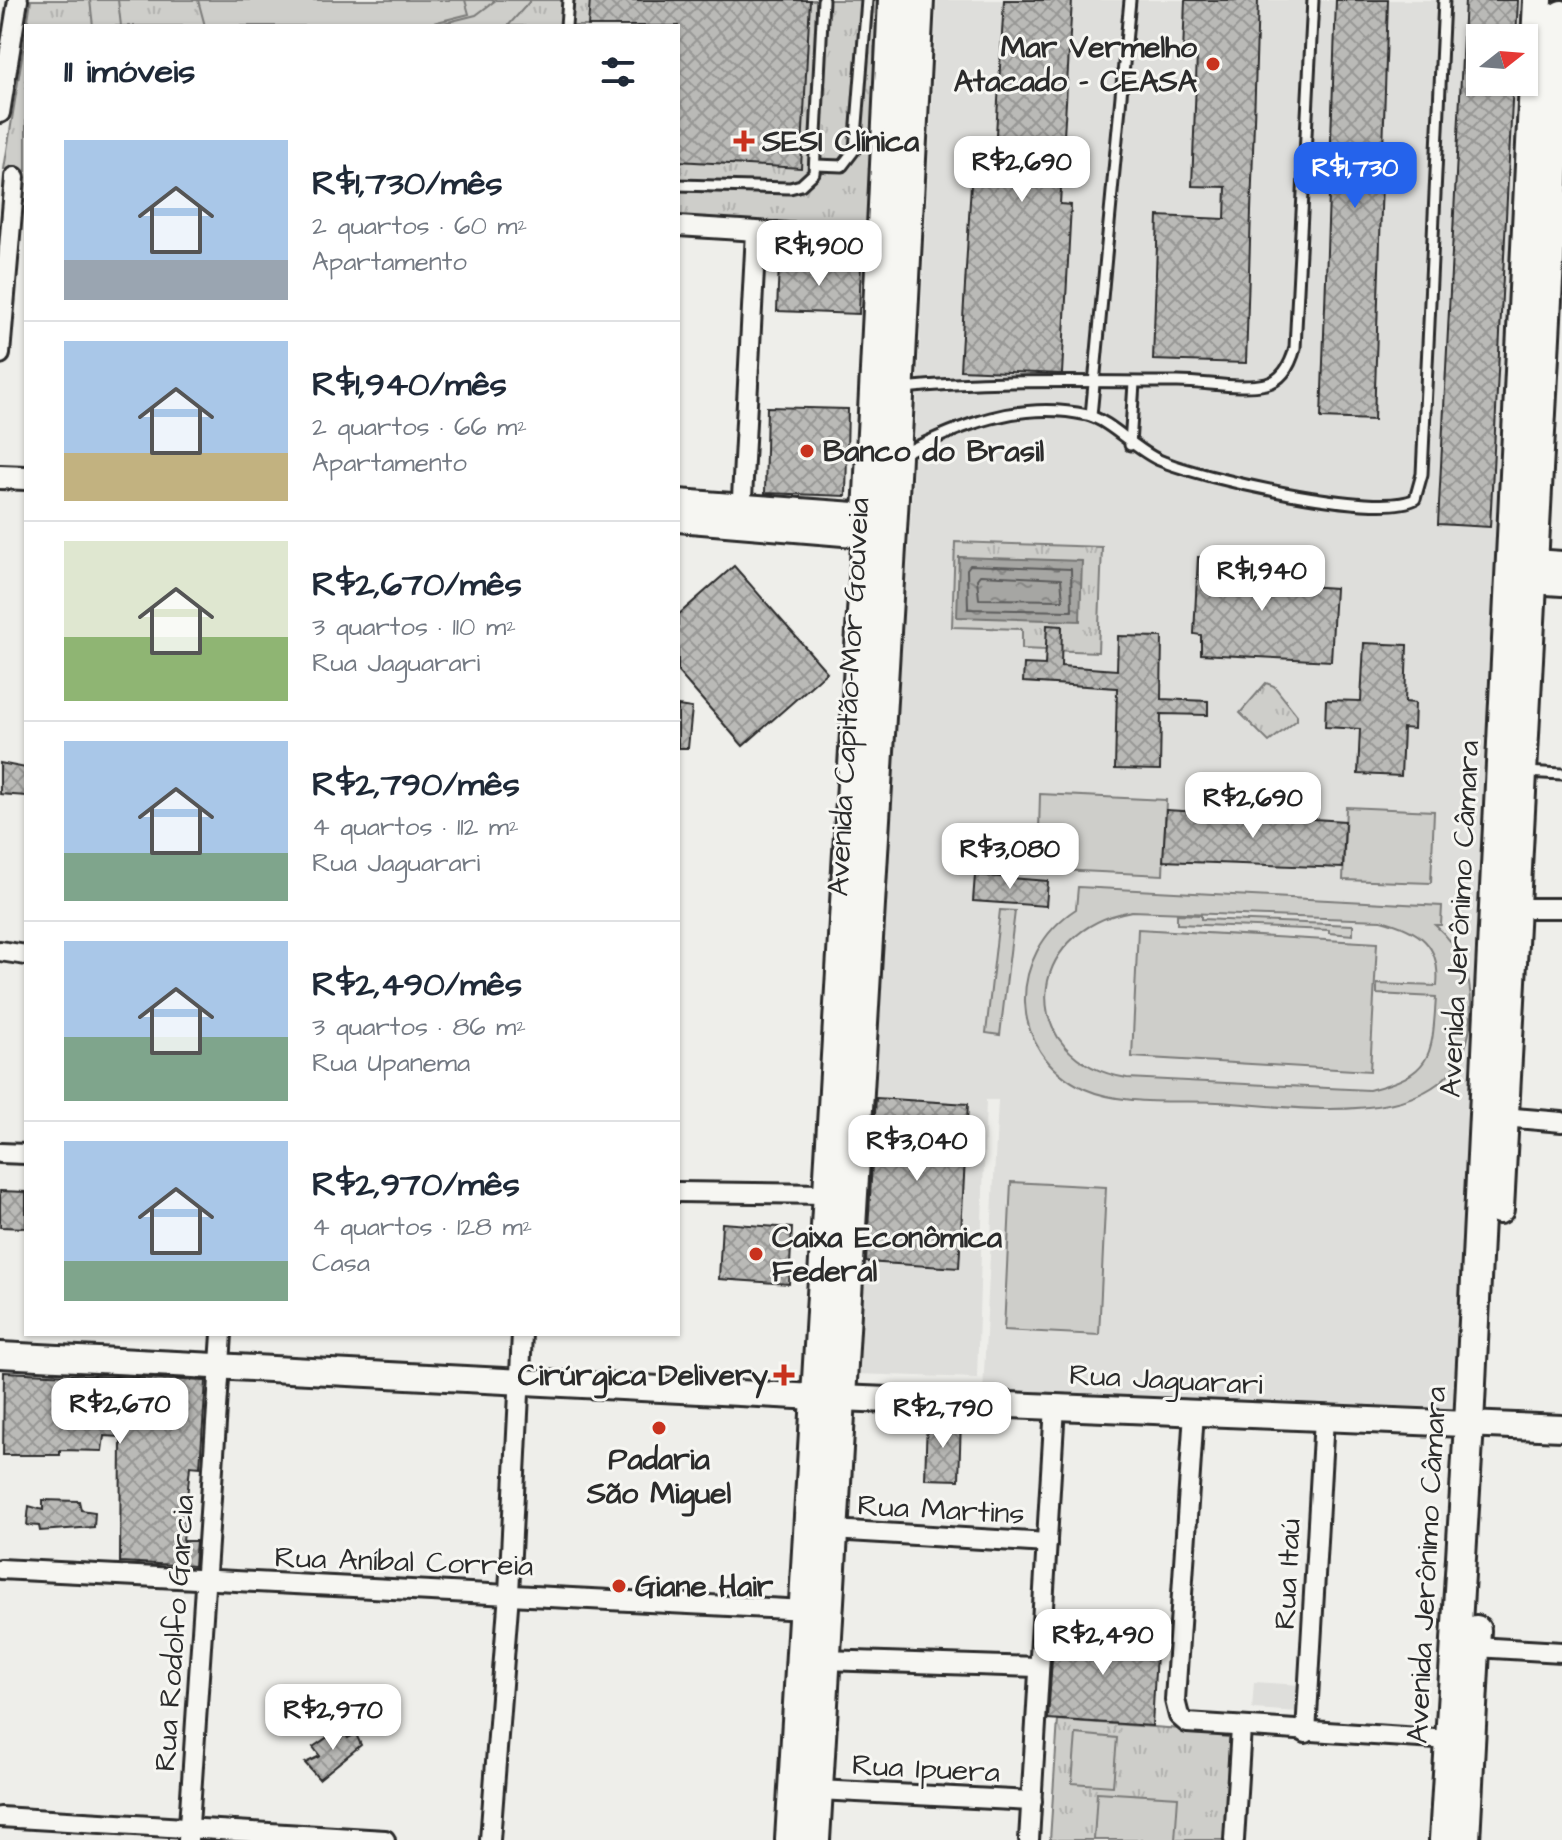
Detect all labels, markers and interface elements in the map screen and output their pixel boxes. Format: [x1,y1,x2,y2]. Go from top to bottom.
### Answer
north arrow [1466,24,1538,96]
map controls [1466,24,1538,96]
place label: Mar Vermelho Atacado - CEASA [954,27,1198,103]
text: 11 imóveis [64,48,195,96]
icon: filters [596,50,640,94]
marker: Mar Vermelho Atacado - CEASA [1204,55,1222,73]
place label: SESI Clínica [761,121,920,163]
marker: SESI Clínica [733,130,755,152]
pin: R$2,690 [948,136,1096,204]
pin: R$1,730 [1281,142,1429,210]
text: R$2,690 [972,144,1072,180]
text: R$1,730 [1312,150,1398,186]
text: R$1,730/mês [312,160,503,208]
icon: home [128,172,224,268]
text: 2 quartos · 60 m² [312,208,527,244]
pin: R$1,900 [745,220,893,288]
text: R$1,900 [775,228,863,264]
text: Apartamento [312,244,467,280]
text: R$1,940/mês [312,361,507,409]
icon: home [128,373,224,469]
text: 2 quartos · 66 m² [312,409,527,445]
place label: Banco do Brasil [823,431,1044,473]
marker: Banco do Brasil [798,442,816,460]
text: Apartamento [312,445,467,481]
street label: Avenida Capitão-Mor Gouveia [818,497,880,898]
pin: R$1,940 [1188,545,1336,613]
text: R$1,940 [1217,553,1307,589]
text: R$2,670/mês [312,561,522,609]
icon: home [128,573,224,669]
text: 3 quartos · 110 m² [312,609,516,645]
text: Rua Jaguarari [312,645,480,681]
street label: Avenida Jerônimo Câmara [1430,739,1490,1099]
text: R$2,790/mês [312,761,520,809]
pin: R$2,690 [1179,772,1327,840]
icon: home [128,773,224,869]
text: R$2,690 [1203,780,1303,816]
text: 4 quartos · 112 m² [312,809,519,845]
pin: R$3,080 [936,823,1084,891]
text: R$3,080 [960,831,1060,867]
text: Rua Jaguarari [312,845,480,881]
text: R$2,490/mês [312,961,522,1009]
icon: home [128,973,224,1069]
text: 3 quartos · 86 m² [312,1009,526,1045]
text: Rua Upanema [312,1045,470,1081]
pin: R$3,040 [843,1115,991,1183]
text: R$3,040 [866,1123,968,1159]
text: R$2,970/mês [312,1161,520,1209]
icon: home [128,1173,224,1269]
text: 4 quartos · 128 m² [312,1209,532,1245]
place label: Caixa Econômica Federal [772,1217,1003,1293]
text: Casa [312,1245,370,1281]
marker: Caixa Econômica Federal [747,1245,765,1263]
street label: Rua Jaguarari [1068,1354,1264,1407]
place label: Cirúrgica Delivery [518,1355,769,1399]
marker: Cirúrgica Delivery [775,1366,793,1384]
pin: R$2,670 [46,1378,194,1446]
pin: R$2,790 [869,1382,1017,1450]
street label: Avenida Jerônimo Câmara [1397,1385,1457,1745]
text: R$2,670 [69,1386,171,1422]
text: R$2,790 [893,1390,993,1426]
marker: Padaria São Miguel [650,1419,668,1437]
place label: Padaria São Miguel [586,1439,731,1517]
street label: Rua Martins [856,1485,1026,1535]
street label: Rua Rodolfo Garcia [144,1493,206,1773]
street label: Rua Itaú [1264,1517,1312,1631]
street label: Rua Aníbal Correia [274,1536,534,1588]
place label: Giane Hair [635,1566,774,1608]
marker: Giane Hair [610,1577,628,1595]
pin: R$2,490 [1029,1609,1177,1677]
text: R$2,490 [1052,1617,1154,1653]
pin: R$2,970 [259,1684,407,1752]
text: R$2,970 [283,1692,383,1728]
street label: Rua Ipuera [851,1744,1001,1794]

